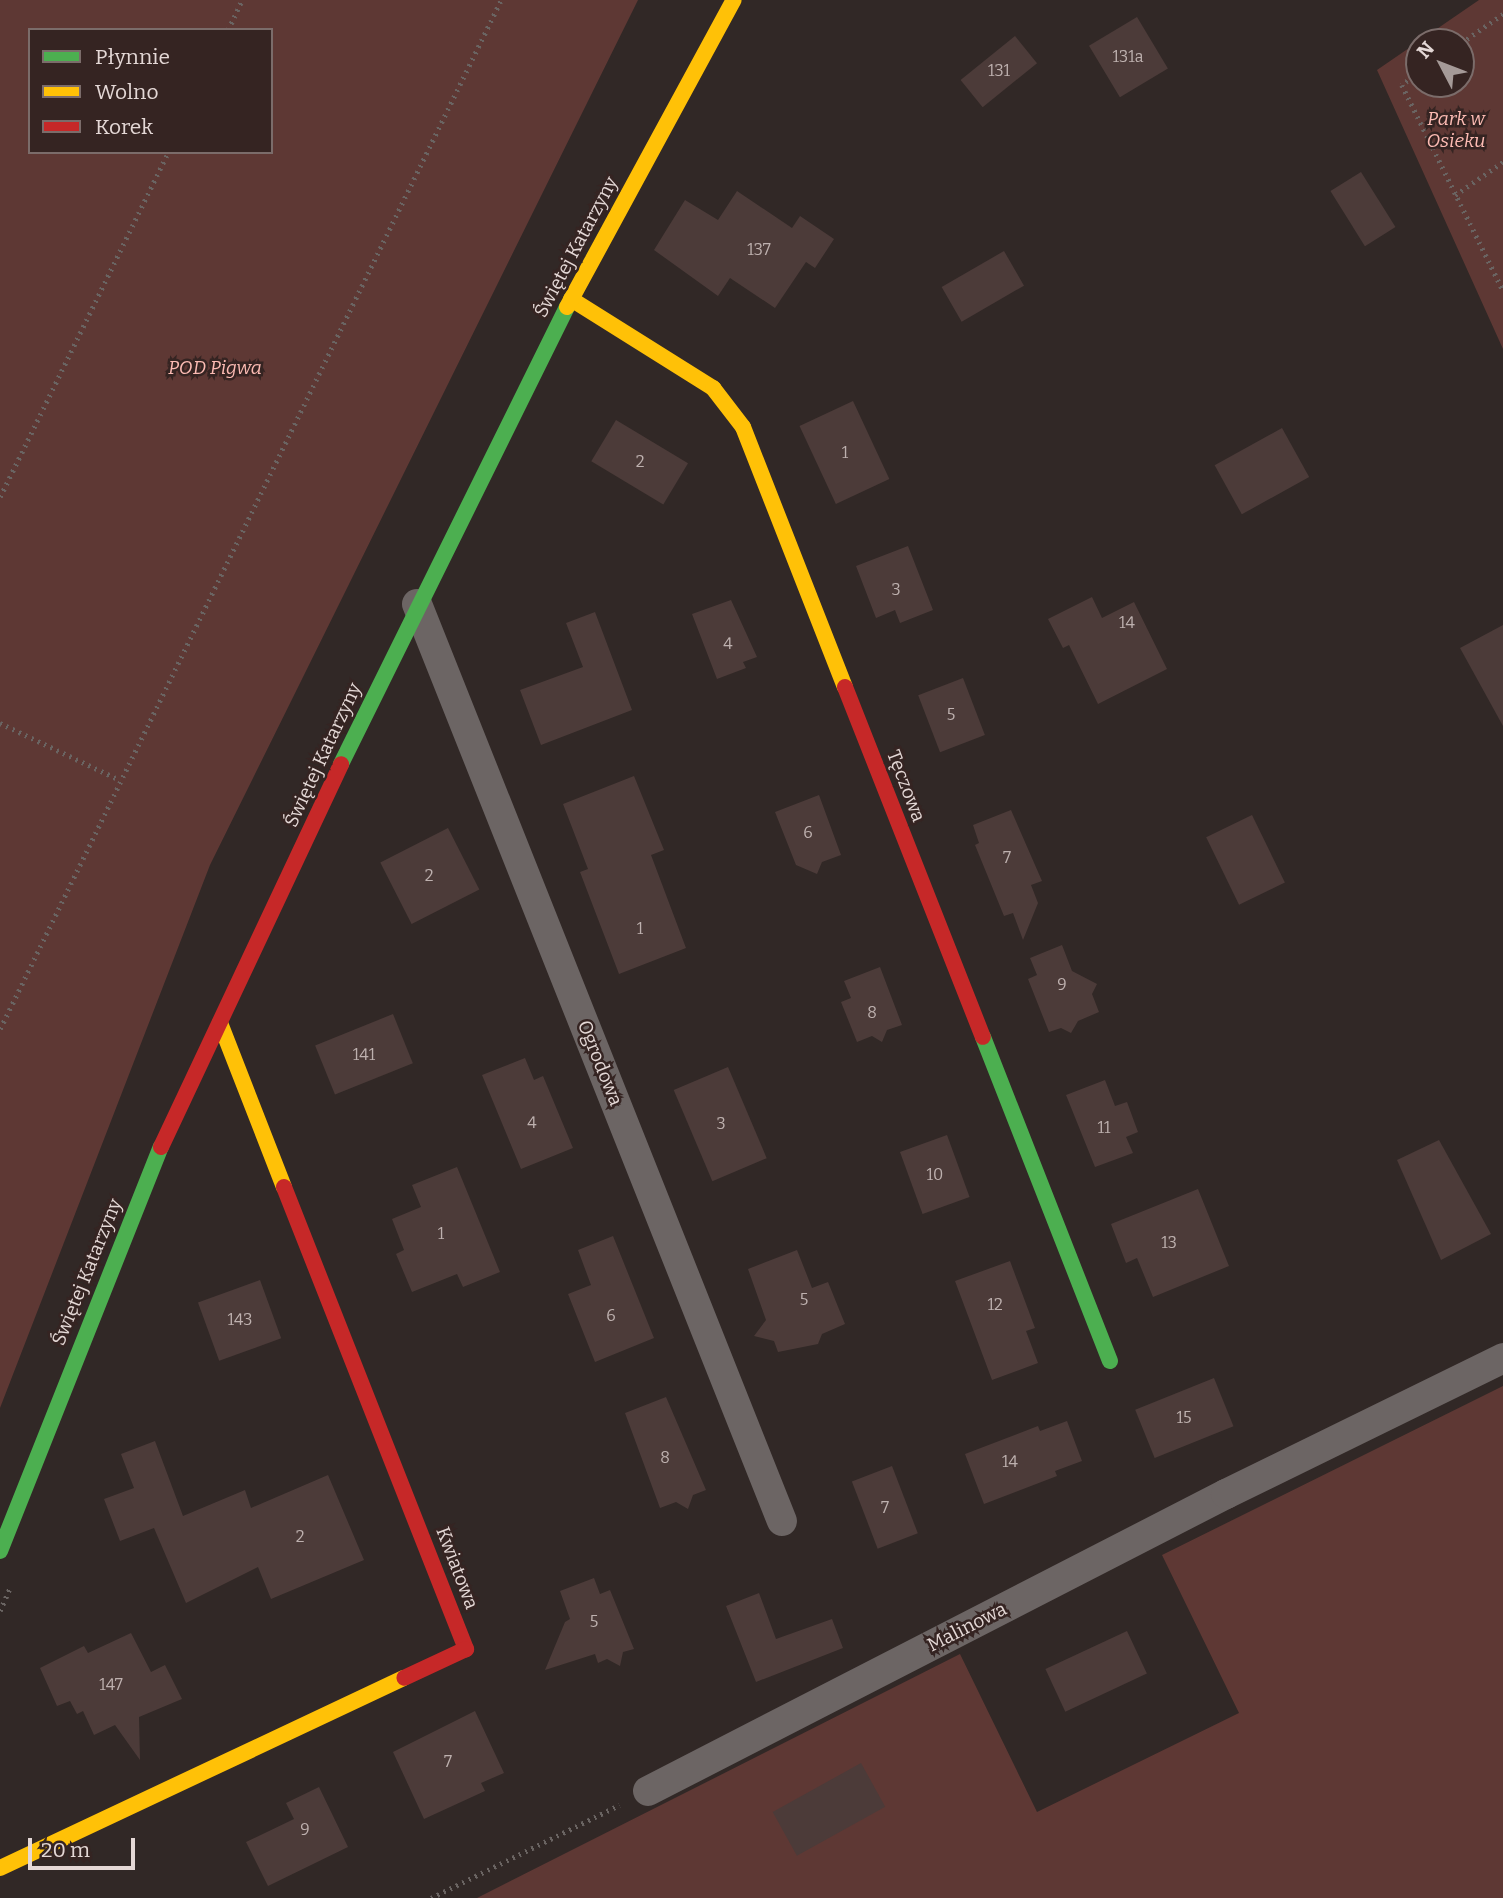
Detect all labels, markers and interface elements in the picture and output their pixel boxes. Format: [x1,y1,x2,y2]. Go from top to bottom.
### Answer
legend [28,28,273,154]
north arrow [1405,28,1475,98]
text: N [1412,37,1439,63]
text: Płynnie [95,44,170,70]
house number: 131a [1113,47,1143,67]
house number: 131 [988,61,1010,81]
text: Wolno [95,79,158,105]
park label: Park w Osieku [1426,108,1486,152]
text: Korek [95,114,153,140]
street label: Świętej Katarzyny [529,173,623,321]
house number: 137 [747,240,771,260]
park label: POD Pigwa [168,357,262,379]
house number: 1 [842,443,848,463]
house number: 2 [636,452,644,472]
house number: 3 [891,580,901,600]
house number: 14 [1119,613,1135,633]
house number: 4 [723,634,733,654]
street label: Świętej Katarzyny [280,679,366,831]
house number: 5 [947,705,955,725]
street label: Tęczowa [882,747,930,825]
house number: 6 [803,823,813,843]
house number: 7 [1003,848,1011,868]
house number: 2 [425,866,433,886]
house number: 1 [637,919,643,939]
house number: 9 [1057,975,1067,995]
house number: 8 [867,1003,877,1023]
street label: Ogrodowa [573,1017,627,1109]
house number: 141 [353,1045,375,1065]
house number: 4 [527,1113,537,1133]
house number: 3 [716,1114,726,1134]
house number: 11 [1098,1118,1110,1138]
house number: 10 [927,1165,943,1185]
street label: Świętej Katarzyny [47,1195,127,1349]
house number: 1 [438,1224,444,1244]
house number: 13 [1161,1233,1177,1253]
house number: 5 [800,1290,808,1310]
house number: 12 [987,1295,1003,1315]
house number: 6 [606,1306,616,1326]
house number: 143 [228,1310,252,1330]
house number: 15 [1176,1408,1192,1428]
house number: 8 [660,1448,670,1468]
house number: 14 [1002,1452,1018,1472]
house number: 7 [881,1498,889,1518]
street label: Kwiatowa [431,1524,483,1612]
house number: 2 [296,1527,304,1547]
street label: Malinowa [924,1597,1010,1657]
house number: 5 [590,1612,598,1632]
house number: 147 [99,1675,123,1695]
house number: 7 [444,1752,452,1772]
house number: 9 [300,1820,310,1840]
scale bar [32,1825,138,1869]
text: 20 m [41,1837,90,1863]

